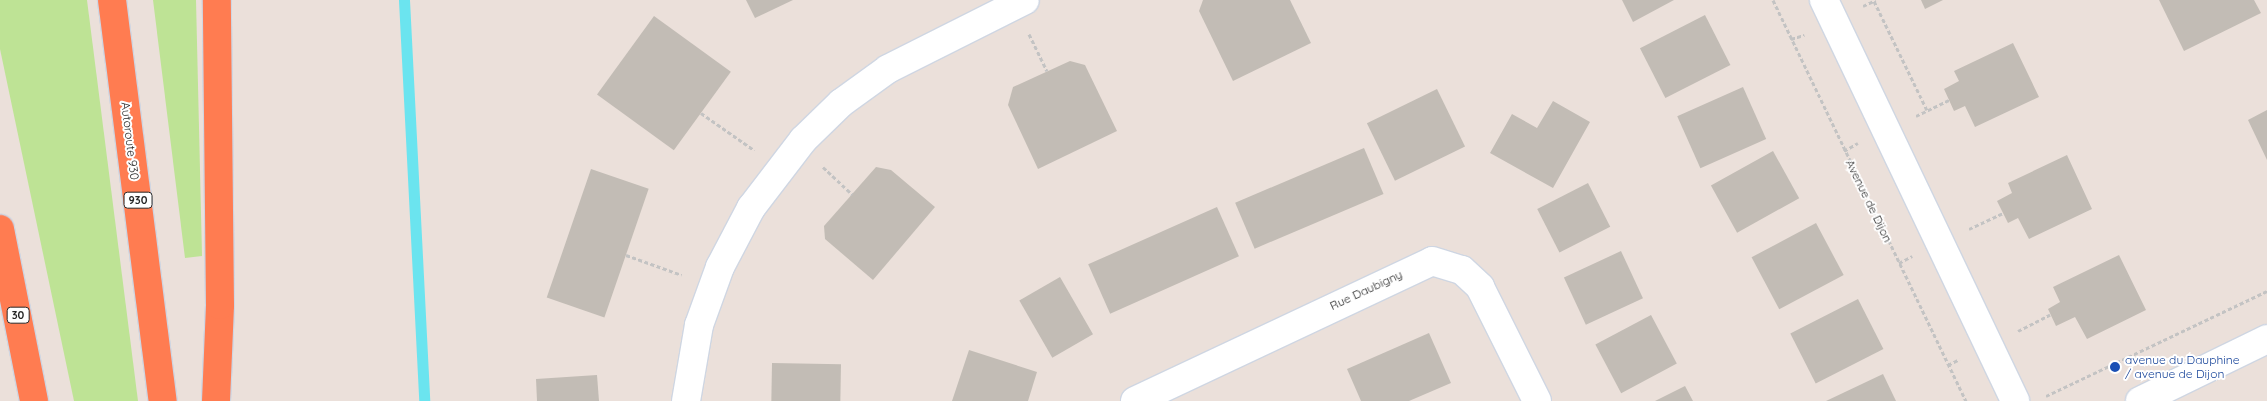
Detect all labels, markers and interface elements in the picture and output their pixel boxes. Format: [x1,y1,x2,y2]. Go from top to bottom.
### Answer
street label: Autoroute 930 [118,101,142,181]
street label: Avenue de Dijon [1843,157,1895,245]
road number: 930 [123,192,153,208]
street label: Rue Daubigny [1327,267,1405,313]
road number: 30 [6,306,30,324]
place label: avenue du Dauphine / avenue de Dijon [2125,353,2240,381]
marker: avenue du Dauphine / avenue de Dijon [2109,361,2121,373]

